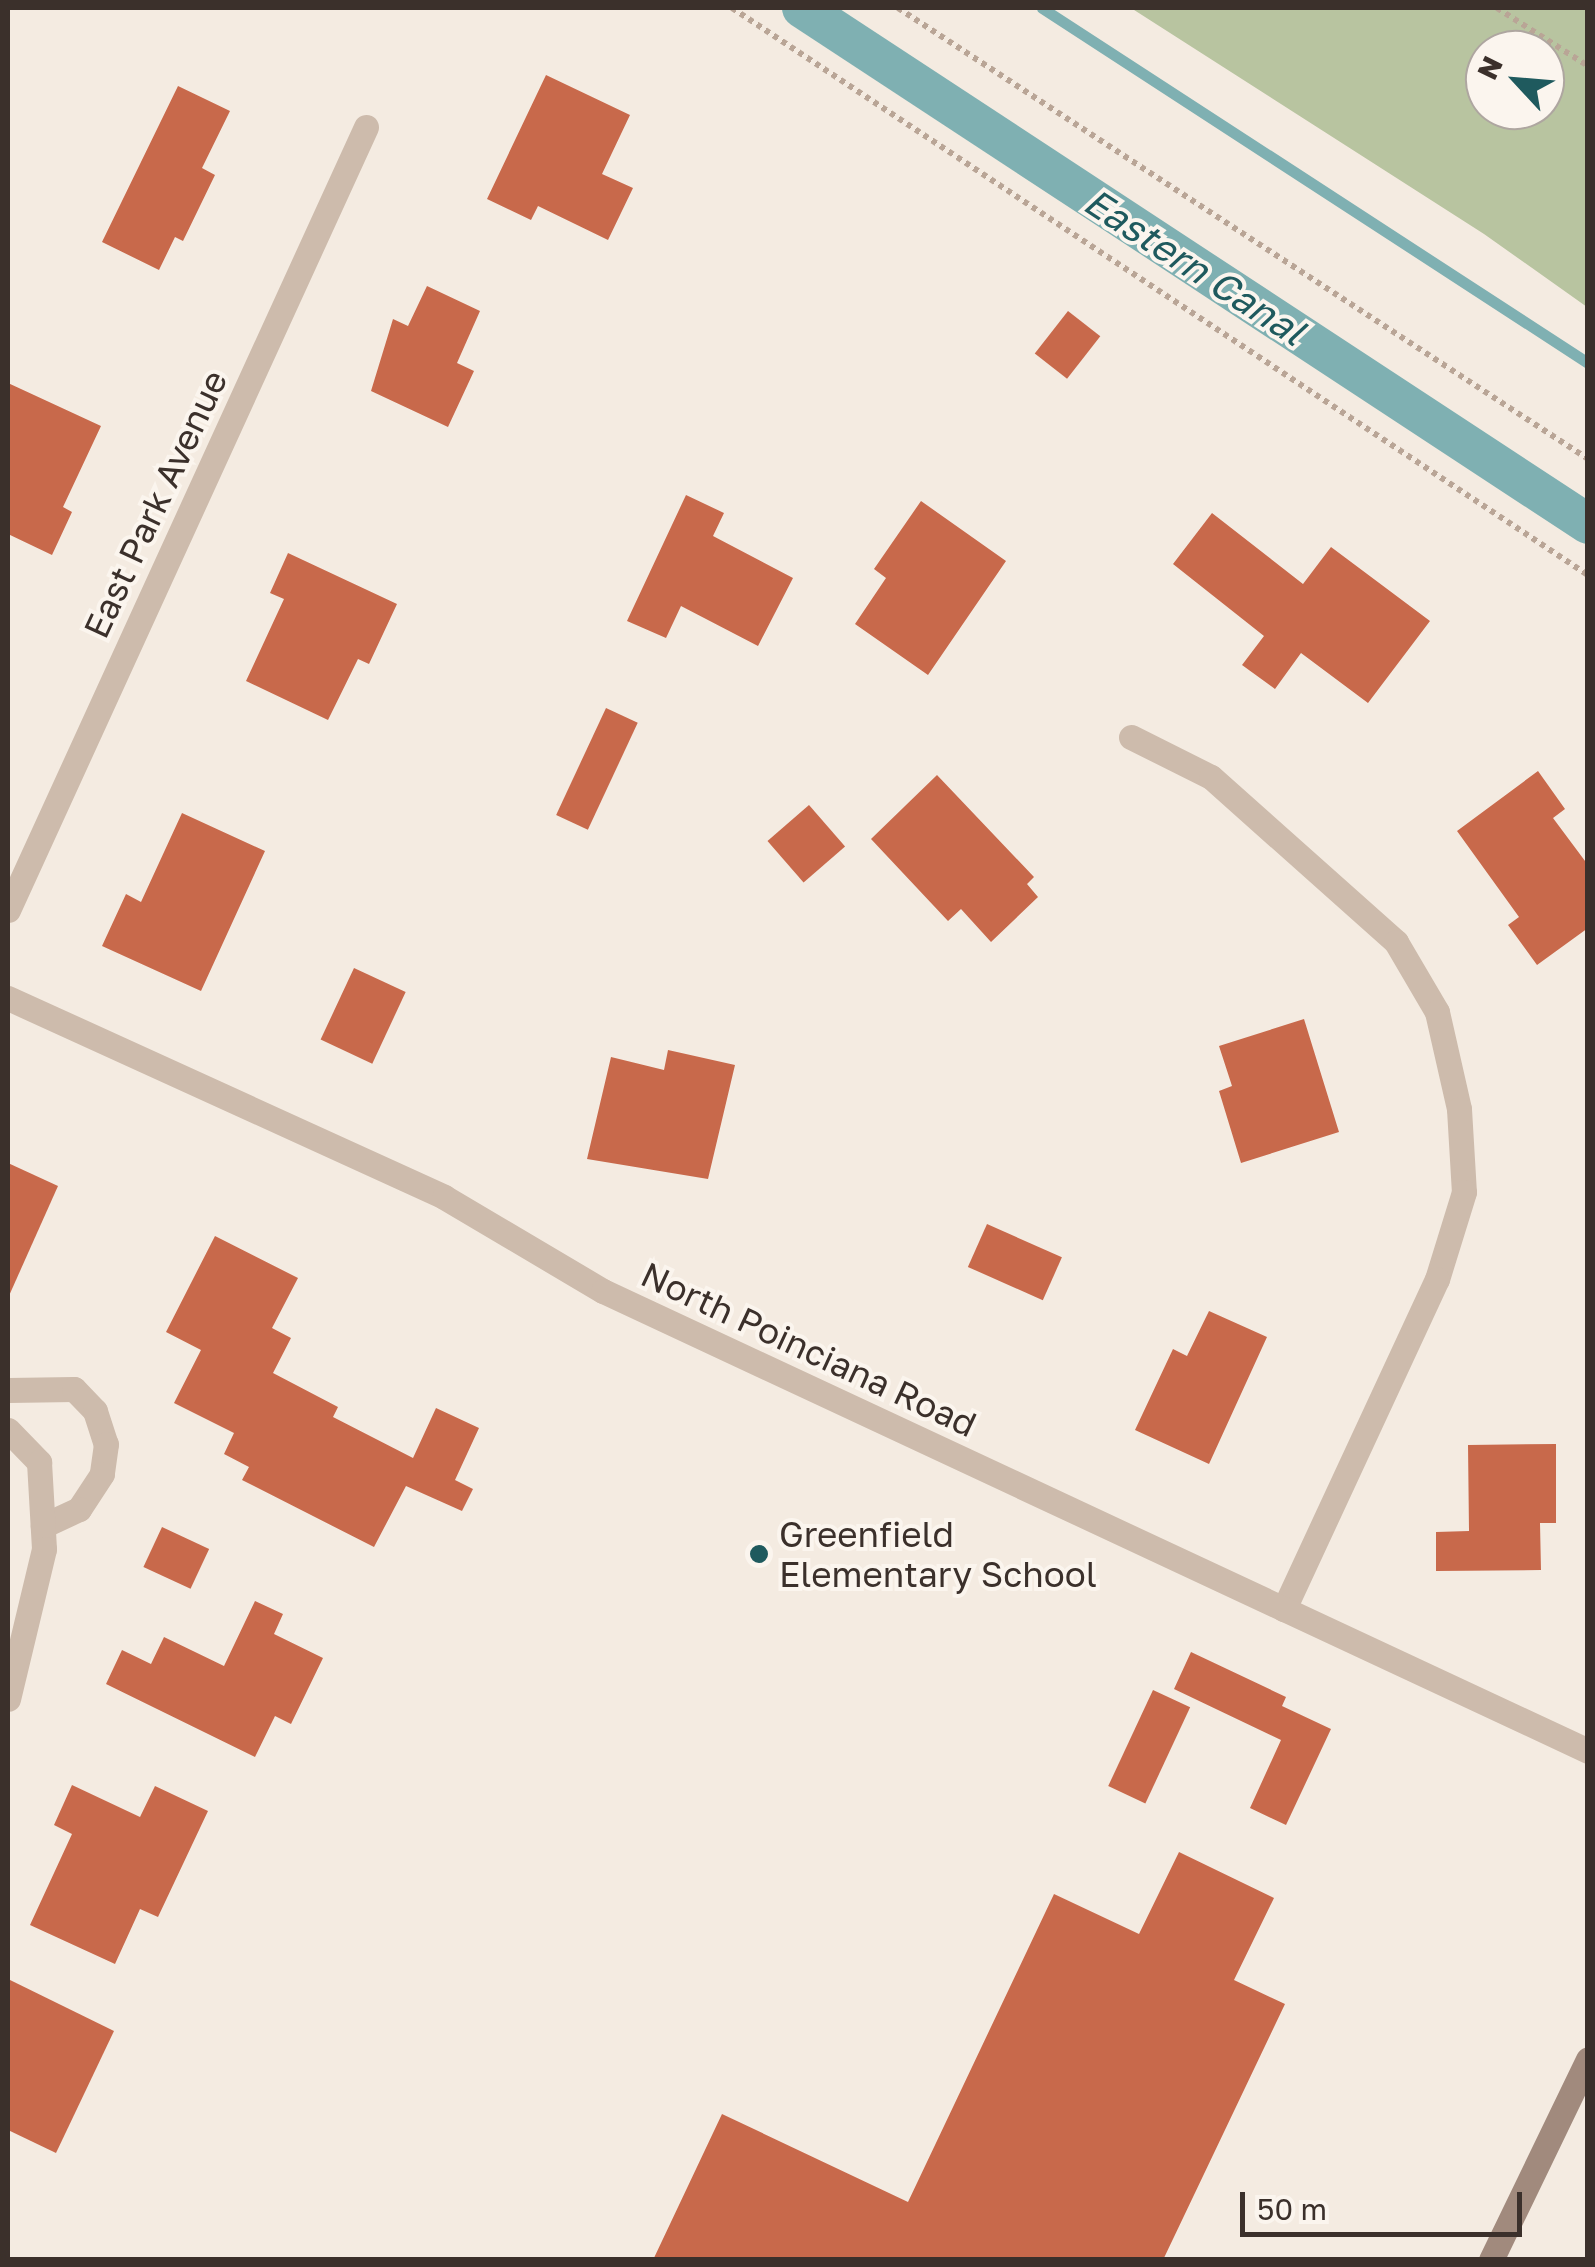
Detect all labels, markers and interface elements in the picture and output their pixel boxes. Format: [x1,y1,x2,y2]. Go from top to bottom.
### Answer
north arrow [1465,30,1565,130]
text: N [1470,51,1509,84]
water label: Eastern Canal [1076,178,1314,354]
street label: East Park Avenue [75,364,235,644]
street label: North Poinciana Road [635,1253,983,1445]
place label: Greenfield Elementary School [779,1513,1097,1595]
marker: Greenfield Elementary School [748,1543,770,1565]
scale bar [1245,2172,1528,2234]
text: 50 m [1257,2191,1327,2227]

